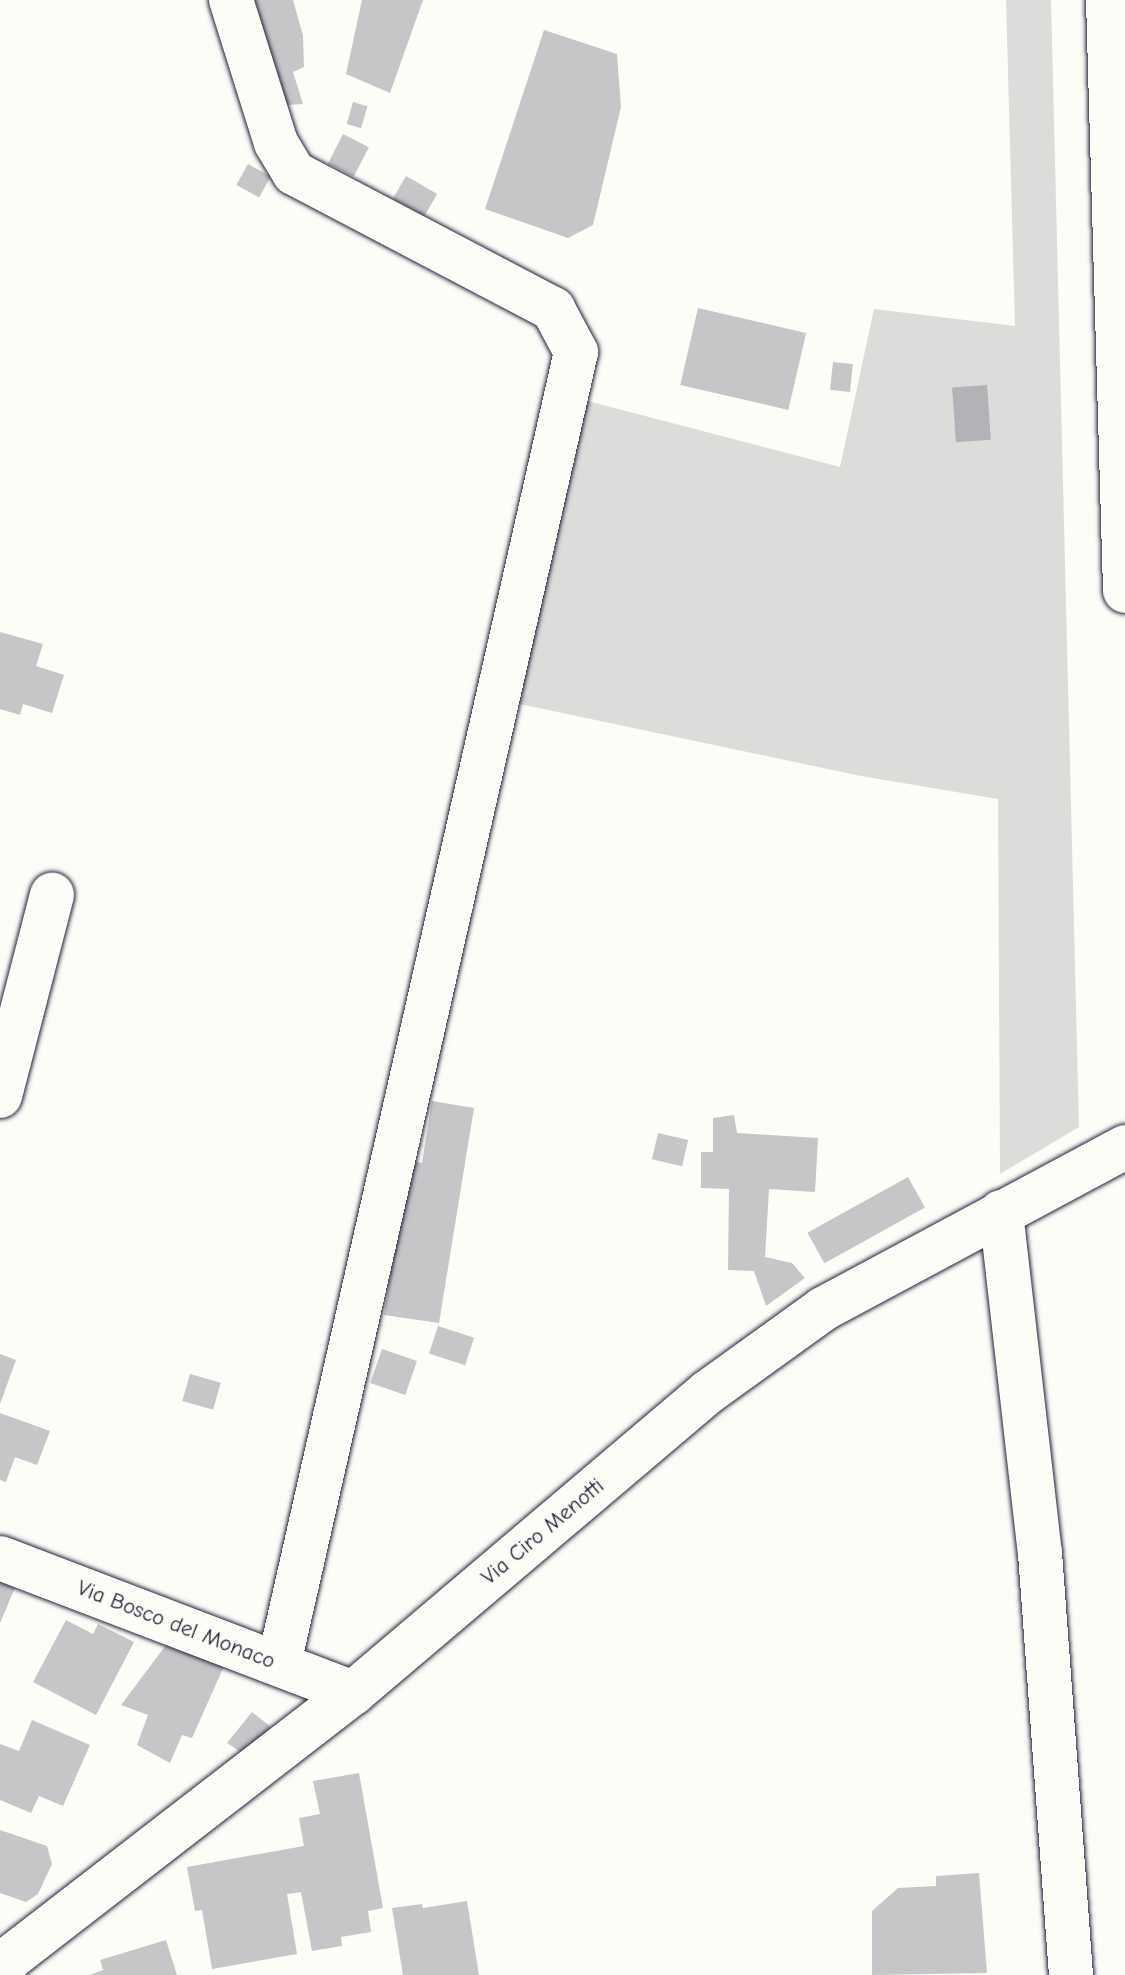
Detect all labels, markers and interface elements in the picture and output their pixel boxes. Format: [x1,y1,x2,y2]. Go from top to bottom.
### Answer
street label: Via Ciro Menotti [476,1473,610,1591]
street label: Via Bosco del Monaco [73,1575,279,1675]

